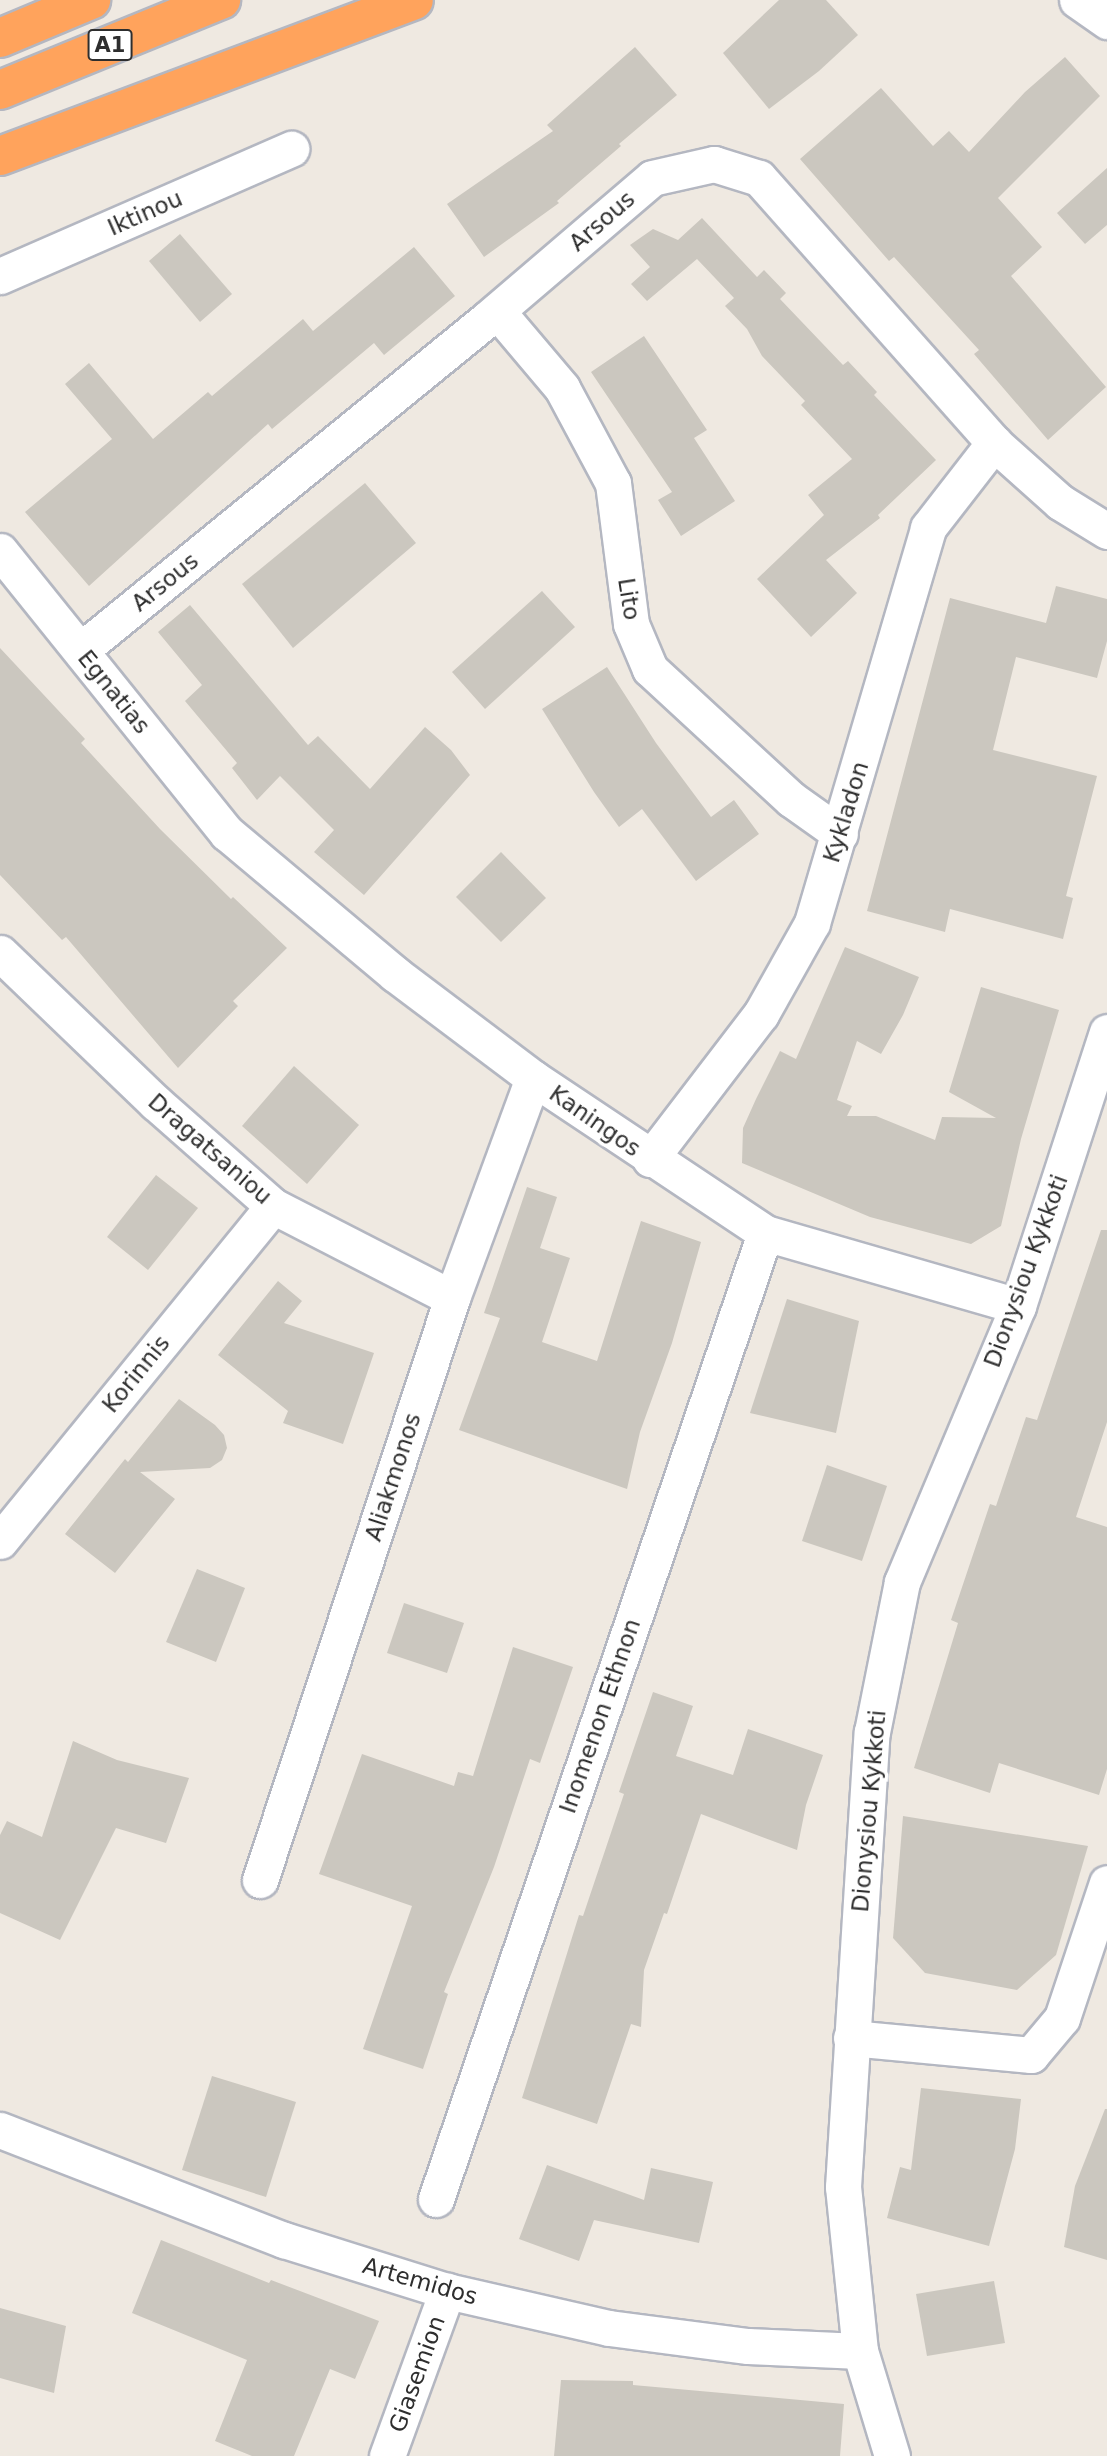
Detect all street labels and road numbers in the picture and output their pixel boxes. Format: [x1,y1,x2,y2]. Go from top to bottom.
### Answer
road number: A1 [87,28,133,62]
street label: Iktinou [103,184,187,242]
street label: Arsous [564,185,640,257]
street label: Arsous [126,547,204,617]
street label: Lito [612,576,646,622]
street label: Egnatias [72,645,156,739]
street label: Kykladon [818,758,874,866]
street label: Kaningos [544,1080,646,1162]
street label: Dragatsaniou [143,1088,277,1210]
street label: Dionysiou Kykkoti [978,1171,1074,1371]
street label: Korinnis [97,1330,175,1418]
street label: Aliakmonos [359,1409,427,1545]
street label: Inomenon Ethnon [554,1615,646,1817]
street label: Dionysiou Kykkoti [846,1709,892,1913]
street label: Artemidos [360,2251,480,2311]
street label: Giasemion [383,2312,451,2436]

